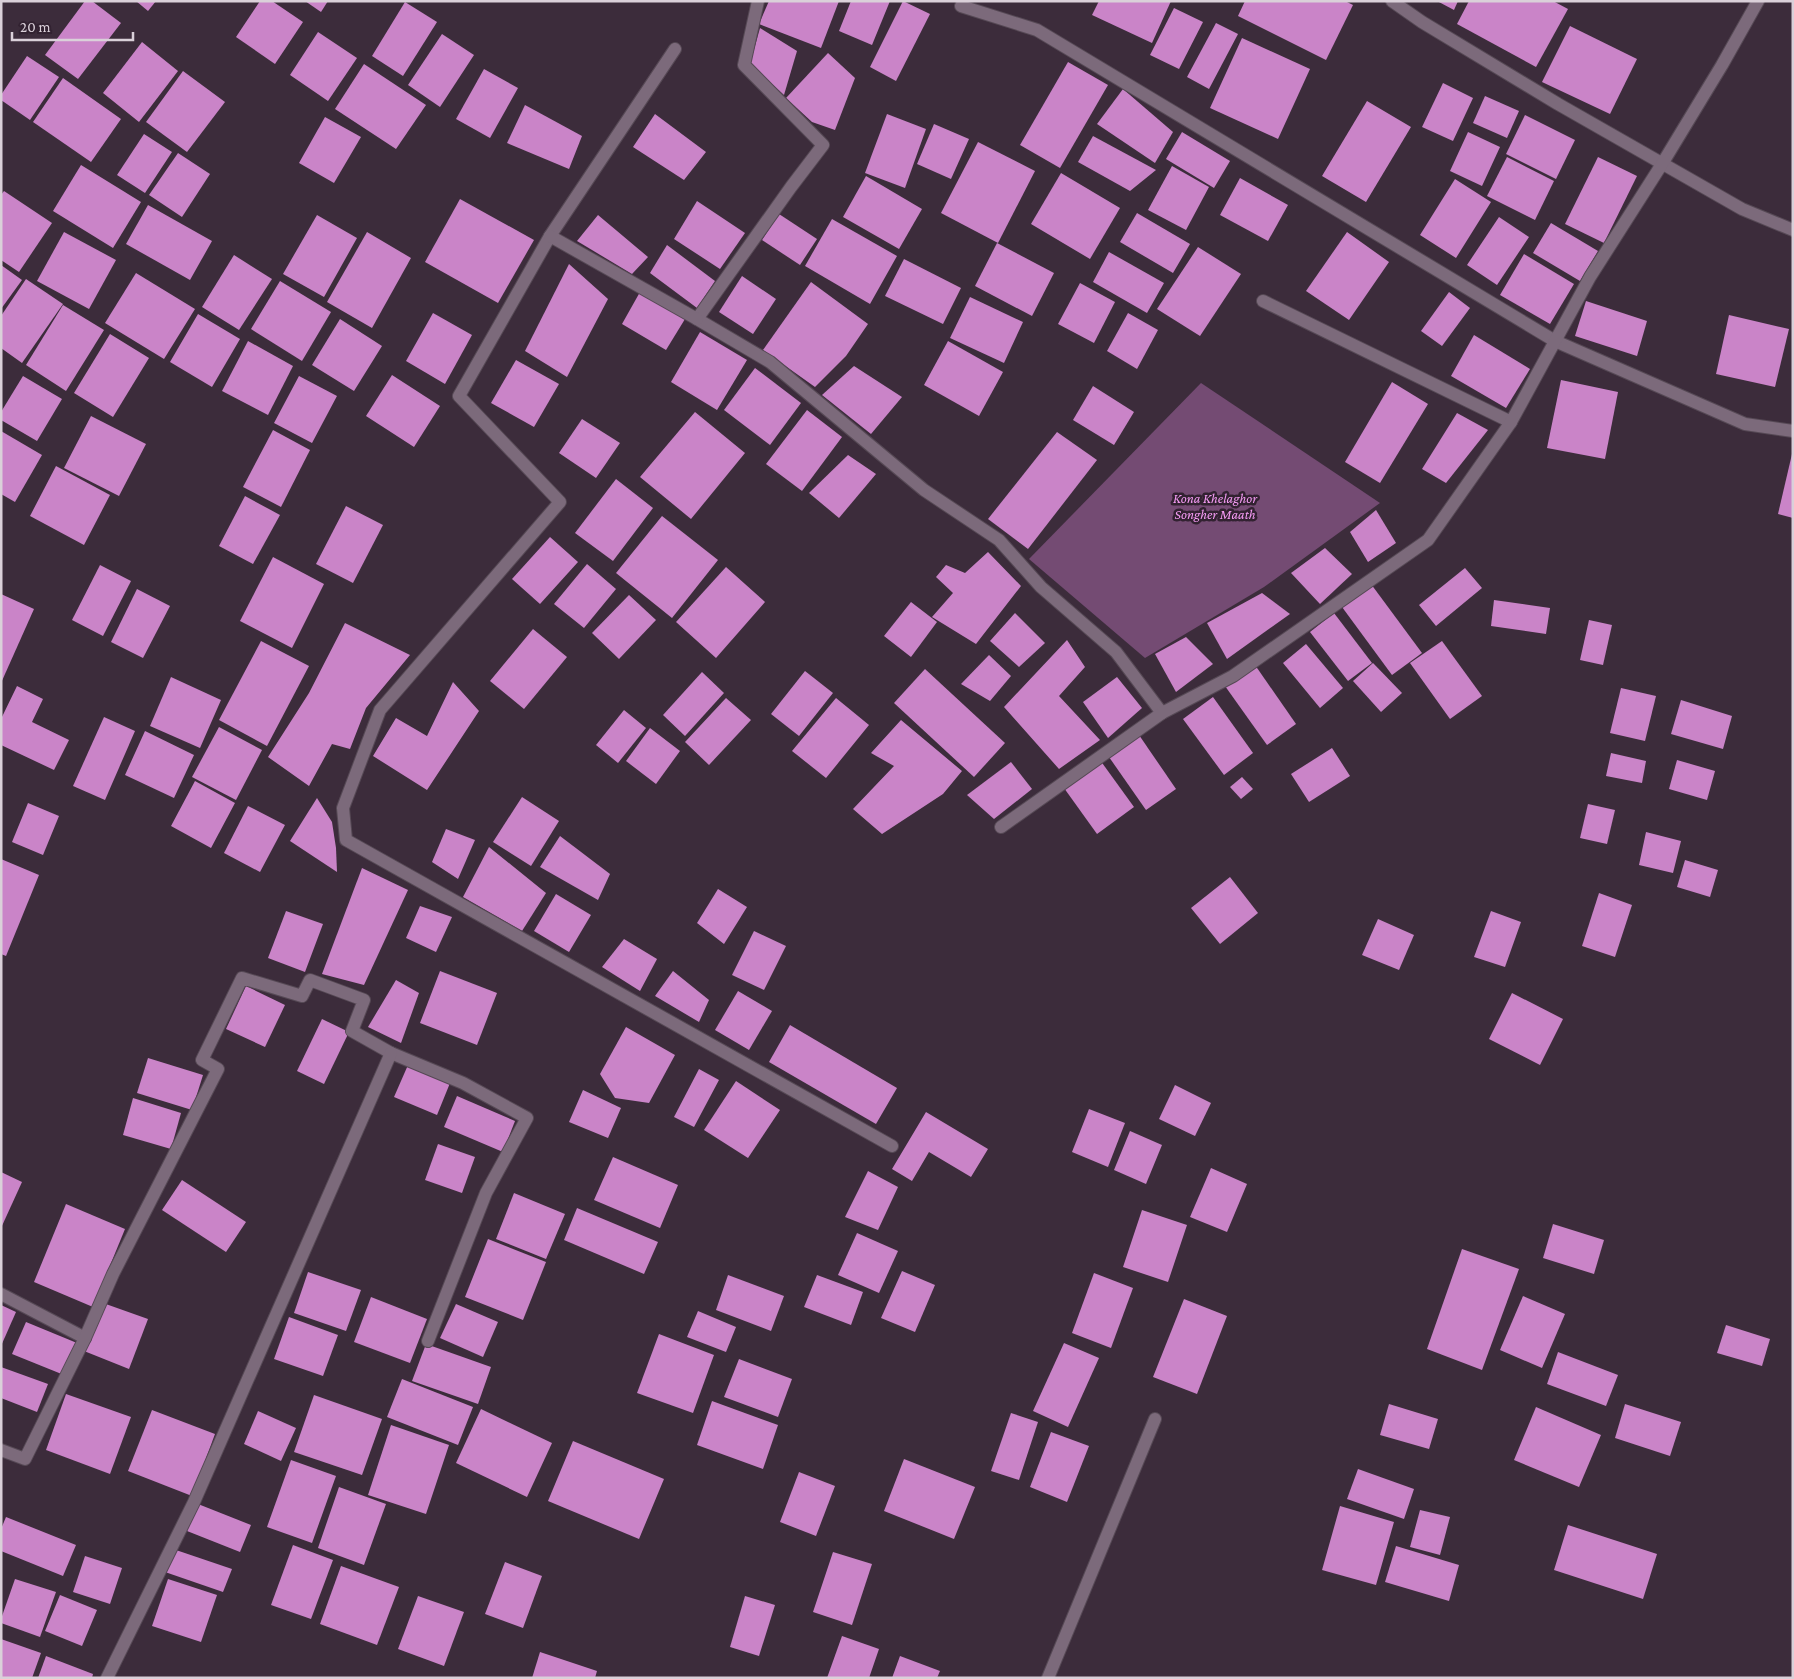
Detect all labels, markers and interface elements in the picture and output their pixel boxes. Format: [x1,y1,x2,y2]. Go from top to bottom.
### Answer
scale bar [12,10,134,42]
text: 20 m [20,19,51,35]
park label: Kona Khelaghor Songher Maath [1173,490,1258,522]

